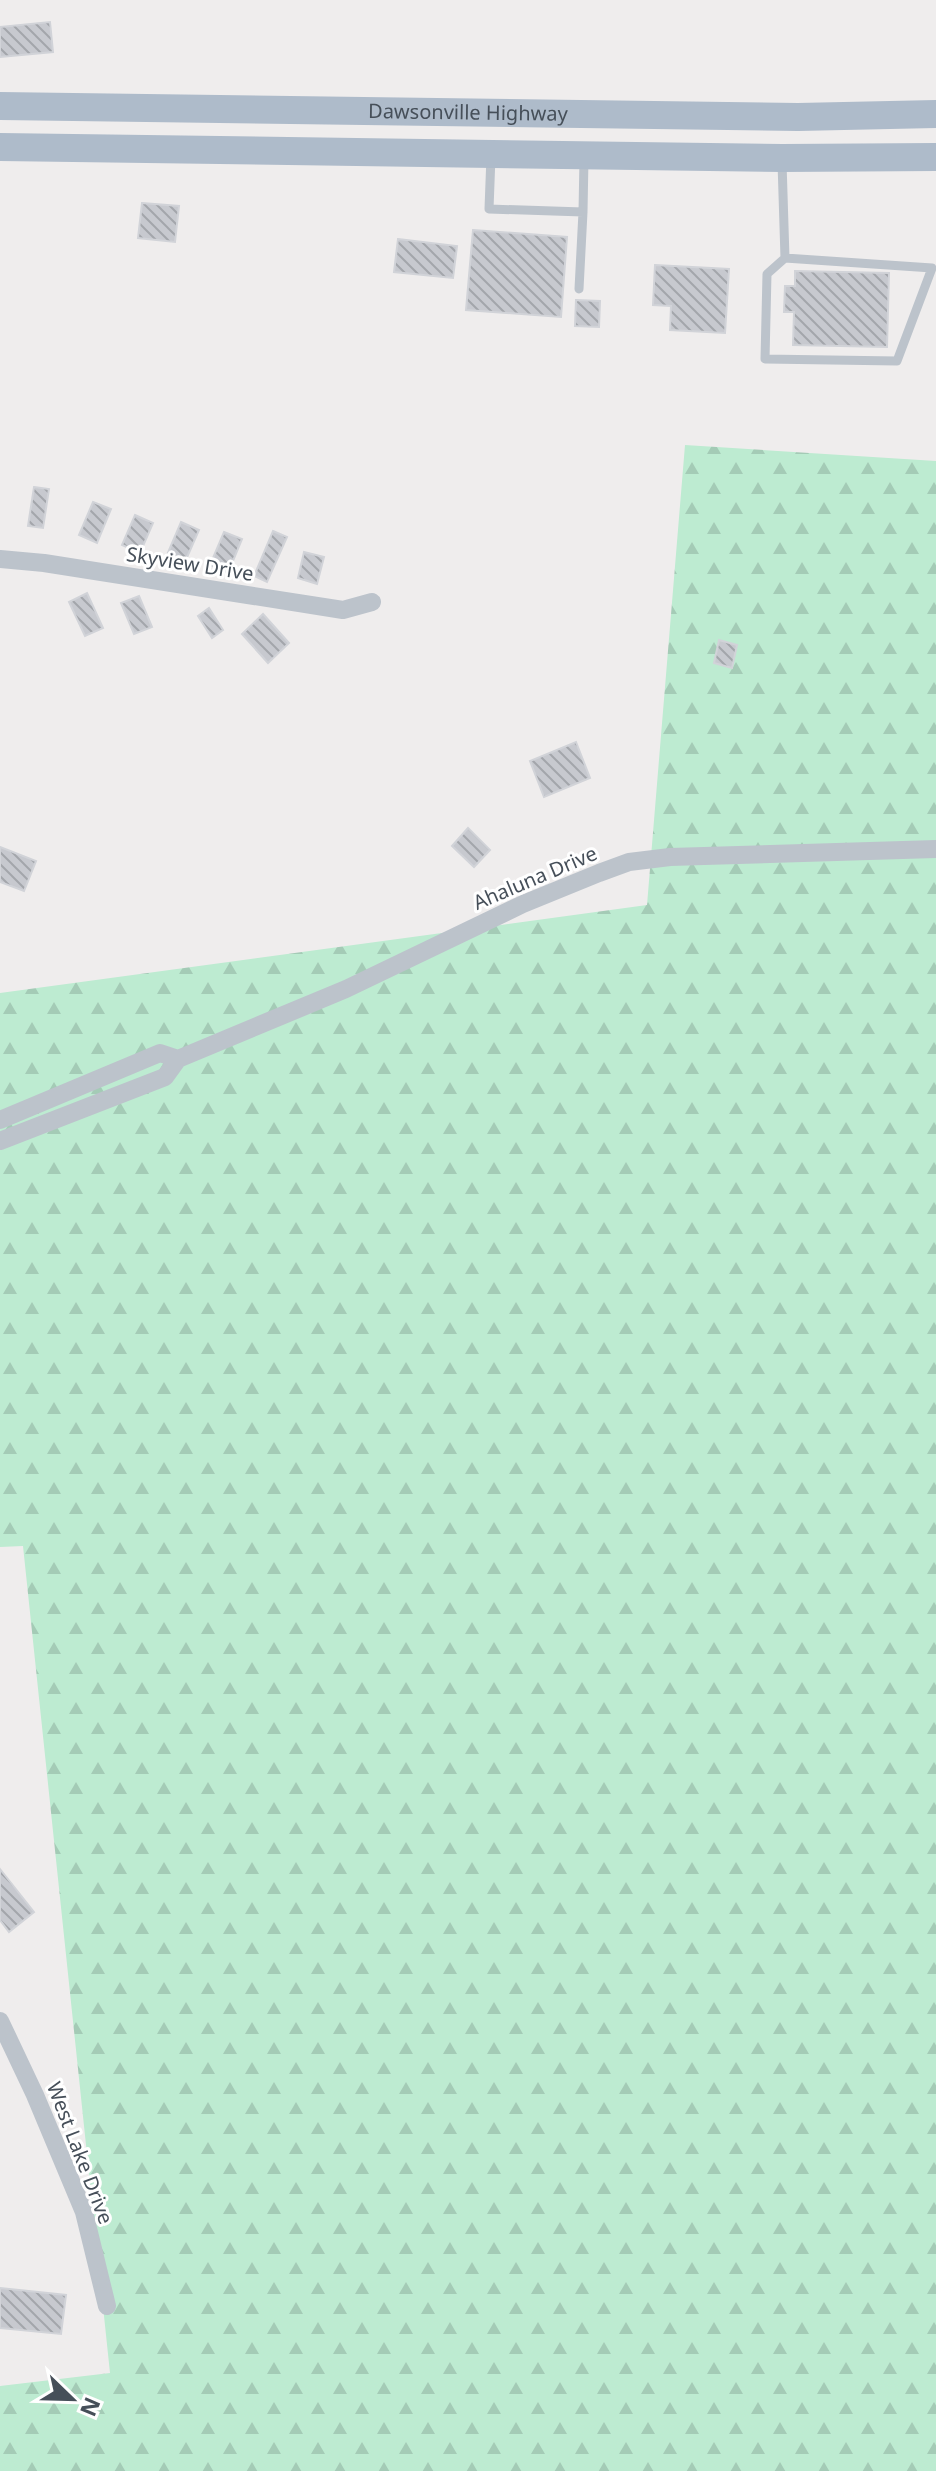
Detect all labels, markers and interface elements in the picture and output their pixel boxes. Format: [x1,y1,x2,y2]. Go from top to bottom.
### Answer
street label: Dawsonville Highway [368,97,569,127]
street label: Skyview Drive [125,540,256,587]
street label: Ahaluna Drive [469,839,601,916]
street label: West Lake Drive [41,2078,120,2228]
north arrow [32,2359,112,2439]
text: N [74,2393,109,2421]

